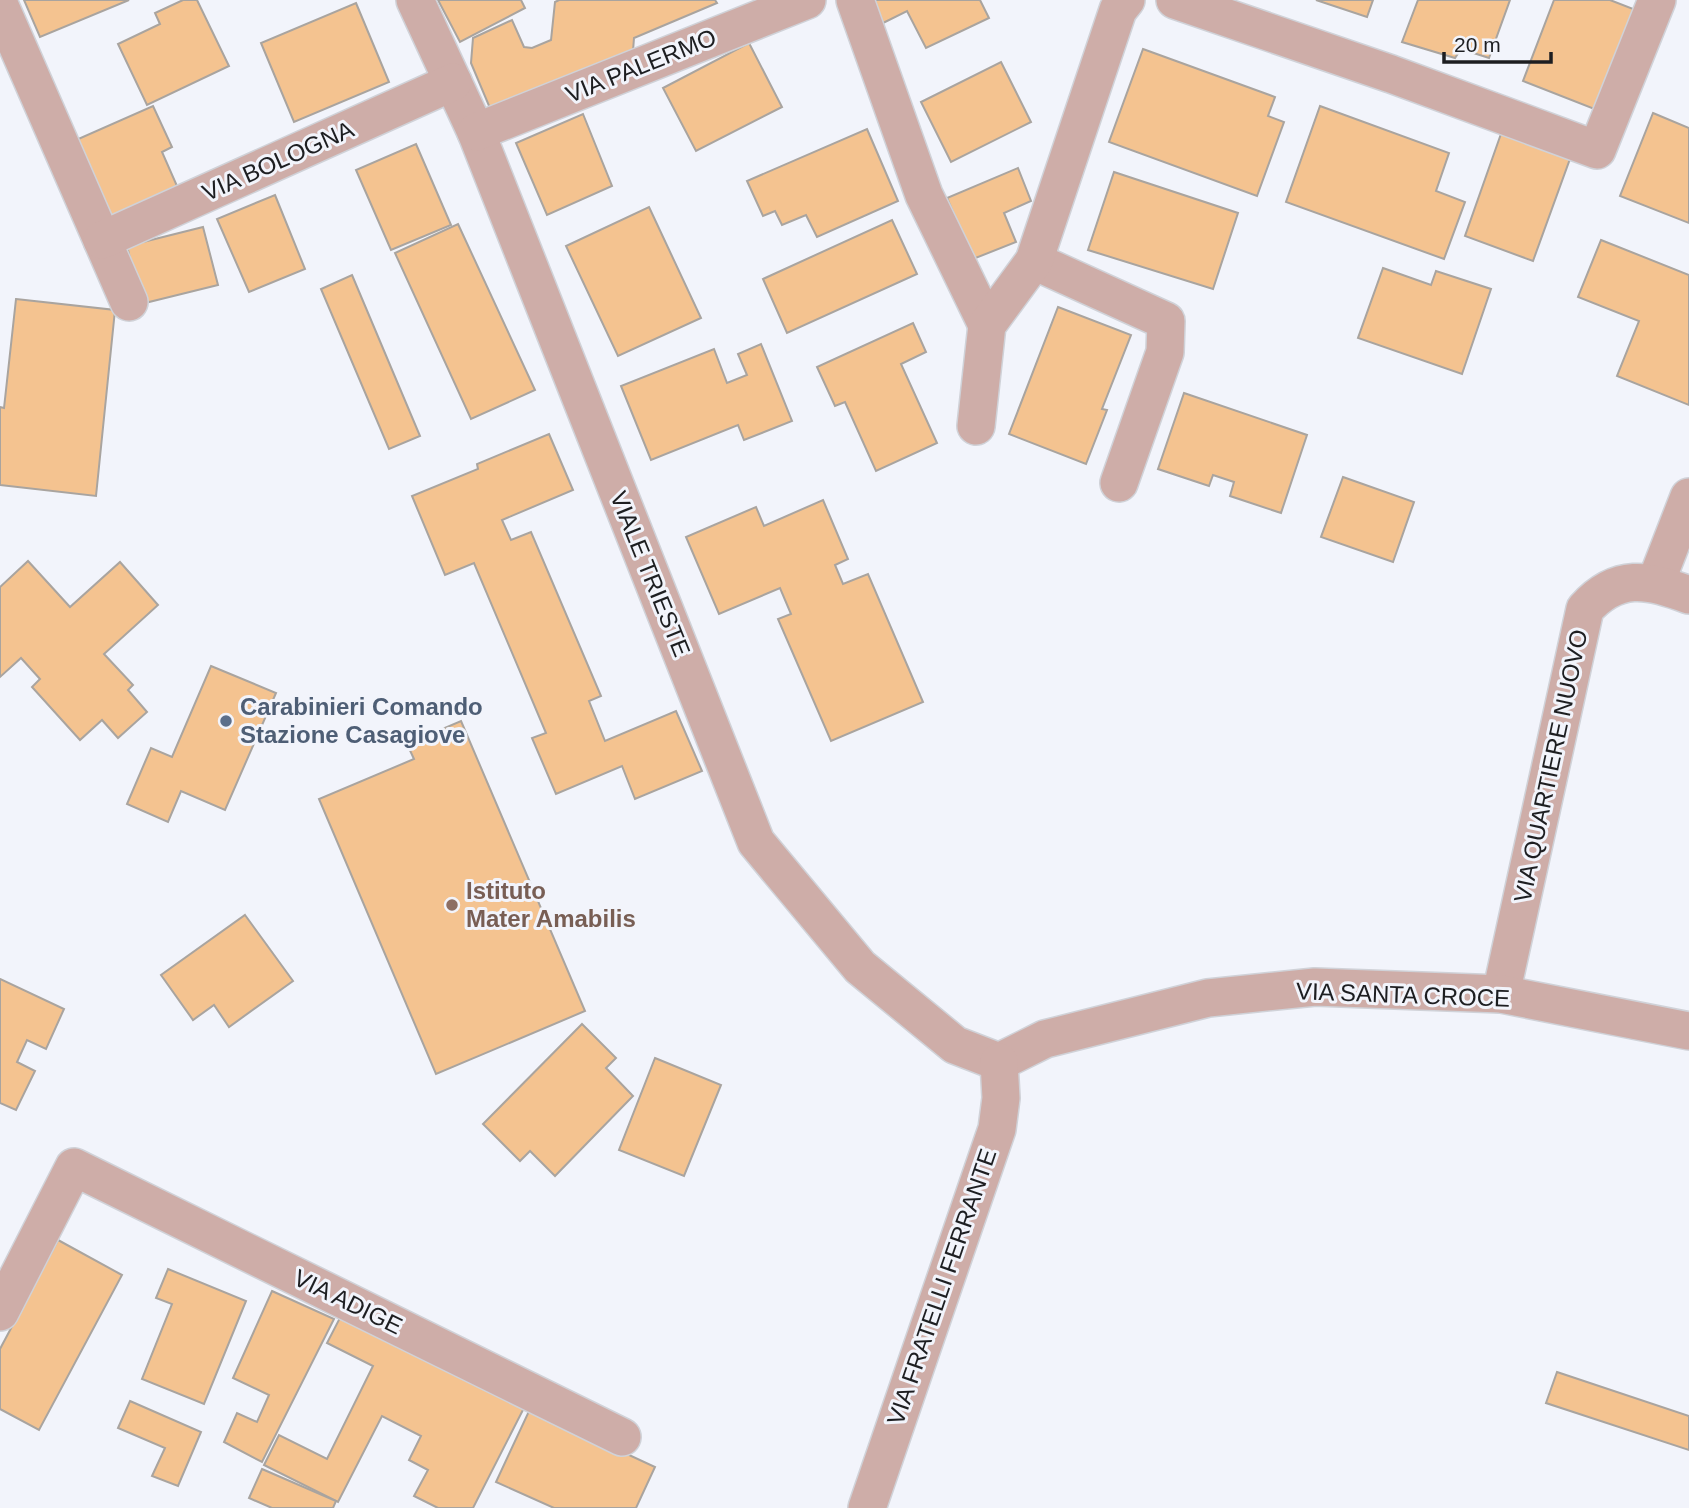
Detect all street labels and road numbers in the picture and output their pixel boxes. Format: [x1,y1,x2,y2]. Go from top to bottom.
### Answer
street label: VIA PALERMO [562,23,720,108]
street label: VIA BOLOGNA [198,115,358,206]
street label: VIALE TRIESTE [605,487,696,660]
street label: VIA QUARTIERE NUOVO [1508,627,1593,905]
street label: VIA SANTA CROCE [1295,977,1511,1012]
street label: VIA FRATELLI FERRANTE [882,1145,1002,1428]
street label: VIA ADIGE [290,1264,407,1339]

